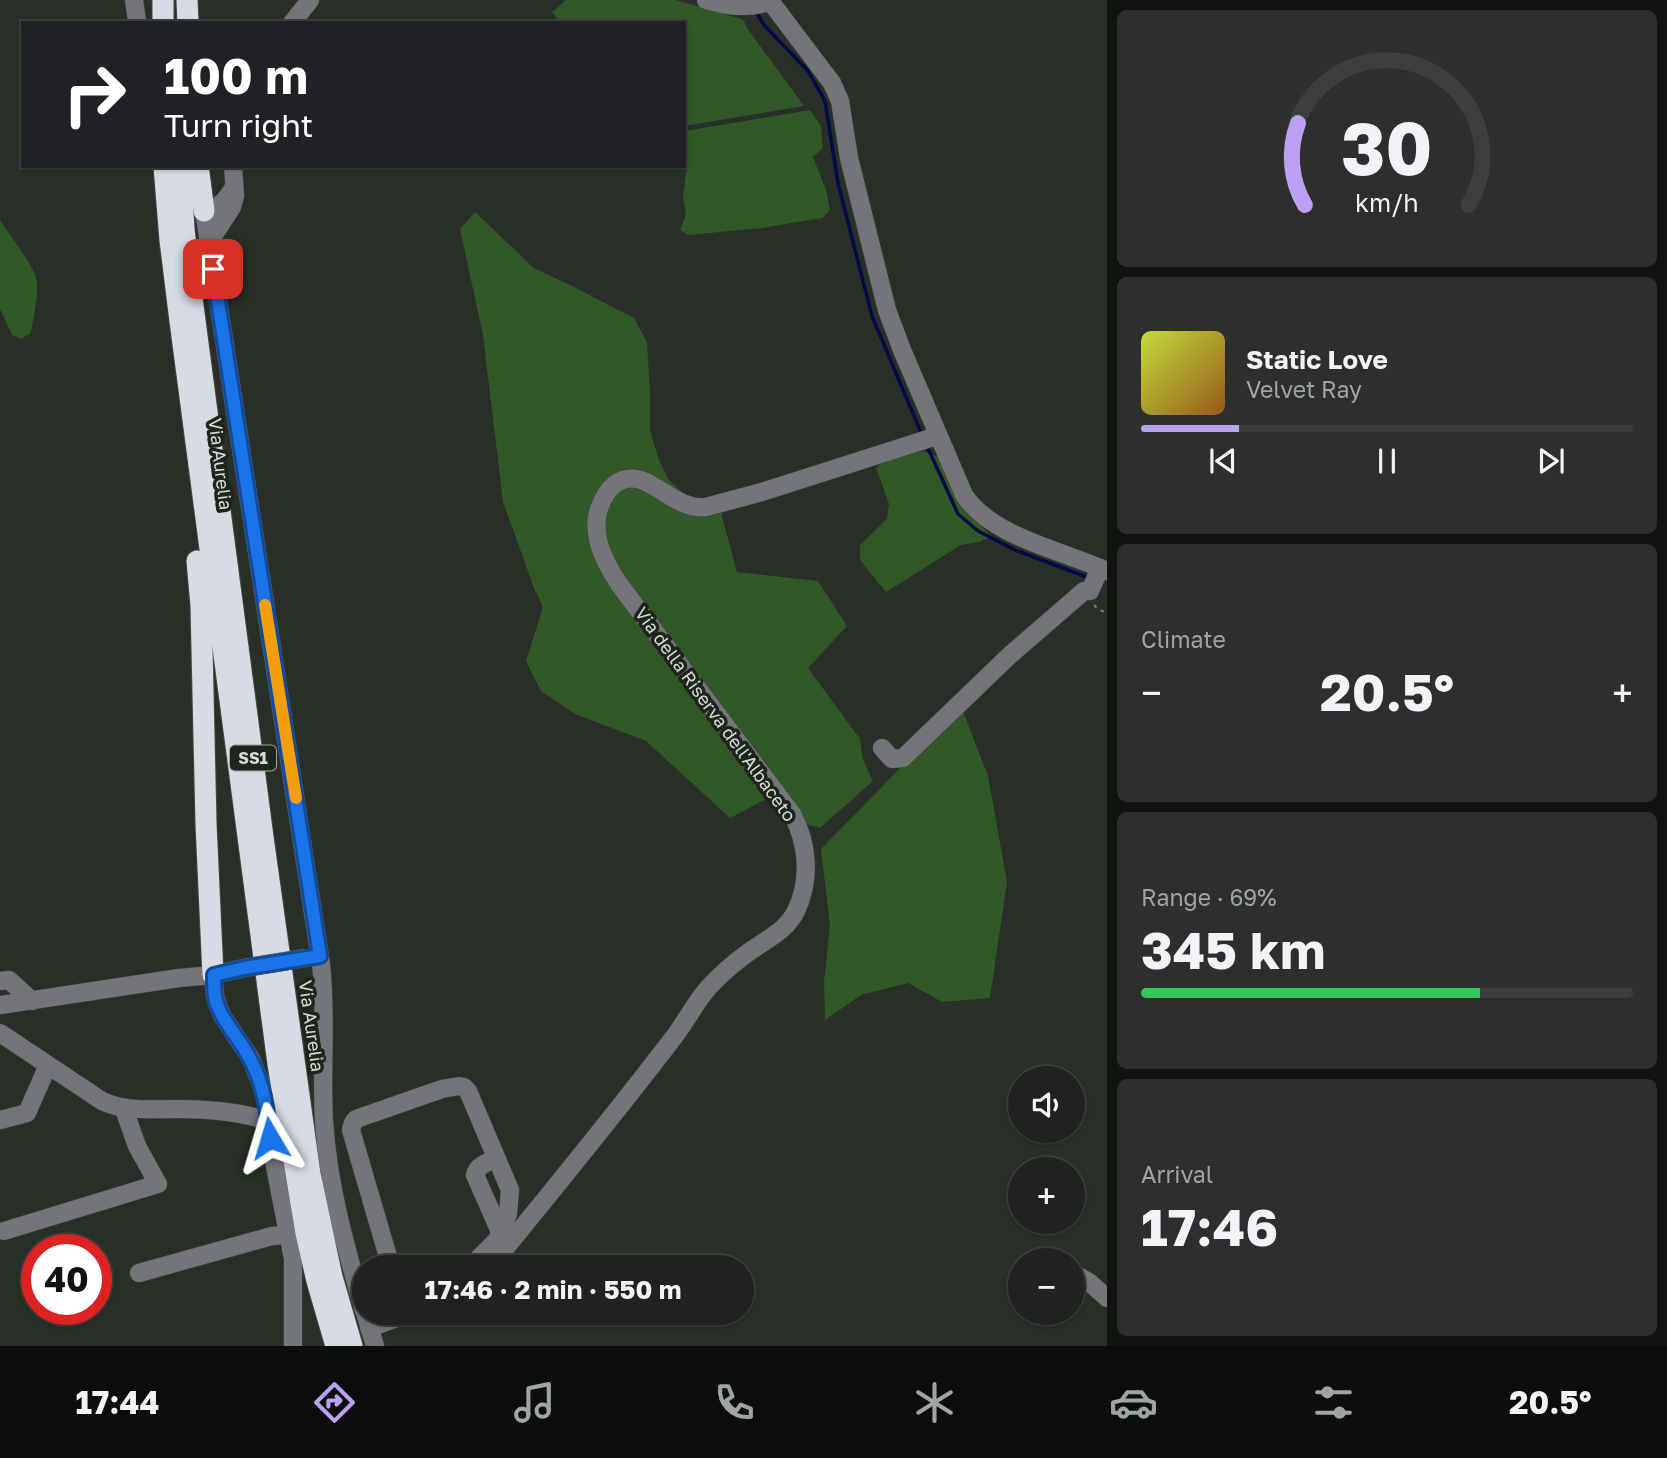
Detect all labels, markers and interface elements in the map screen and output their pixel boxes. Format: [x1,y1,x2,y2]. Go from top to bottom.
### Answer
text: 100 m [164,46,308,105]
icon: right [49,49,140,140]
text: 30 [1341,104,1433,191]
text: Turn right [164,106,313,144]
text: km/h [1355,186,1419,217]
pin [183,239,243,299]
icon: arrive [194,250,232,288]
text: Static Love [1246,344,1388,375]
text: Velvet Ray [1246,375,1362,403]
street label: Via Aurelia [204,417,238,511]
icon: previous [1204,442,1242,480]
icon: pause [1368,442,1406,480]
icon: next [1532,442,1570,480]
street label: Via della Riserva dell'Albaceto [631,602,801,826]
text: Climate [1141,625,1226,653]
text: 20.5° [1320,660,1454,722]
text: − [1141,670,1162,715]
text: + [1612,670,1633,715]
road number: SS1 [230,746,276,771]
text: Range · 69% [1141,883,1277,911]
text: 345 km [1141,918,1326,980]
street label: Via Aurelia [295,979,329,1073]
map controls [1008,1066,1085,1325]
button: sound [1008,1066,1085,1143]
position arrow [233,1101,307,1175]
button: + [1008,1157,1085,1234]
text: Arrival [1141,1160,1213,1188]
text: 17:46 [1141,1195,1278,1257]
speed limit sign: 40 [21,1234,112,1325]
button: − [1008,1248,1085,1325]
text: 17:46 · 2 min · 550 m [424,1274,682,1305]
icon: directions [310,1378,359,1427]
icon: music [510,1378,559,1427]
icon: phone [710,1378,759,1427]
icon: climate [910,1378,959,1427]
icon: car [1109,1378,1158,1427]
icon: filters [1309,1378,1358,1427]
text: 17:44 [75,1383,160,1421]
text: 20.5° [1509,1383,1592,1421]

